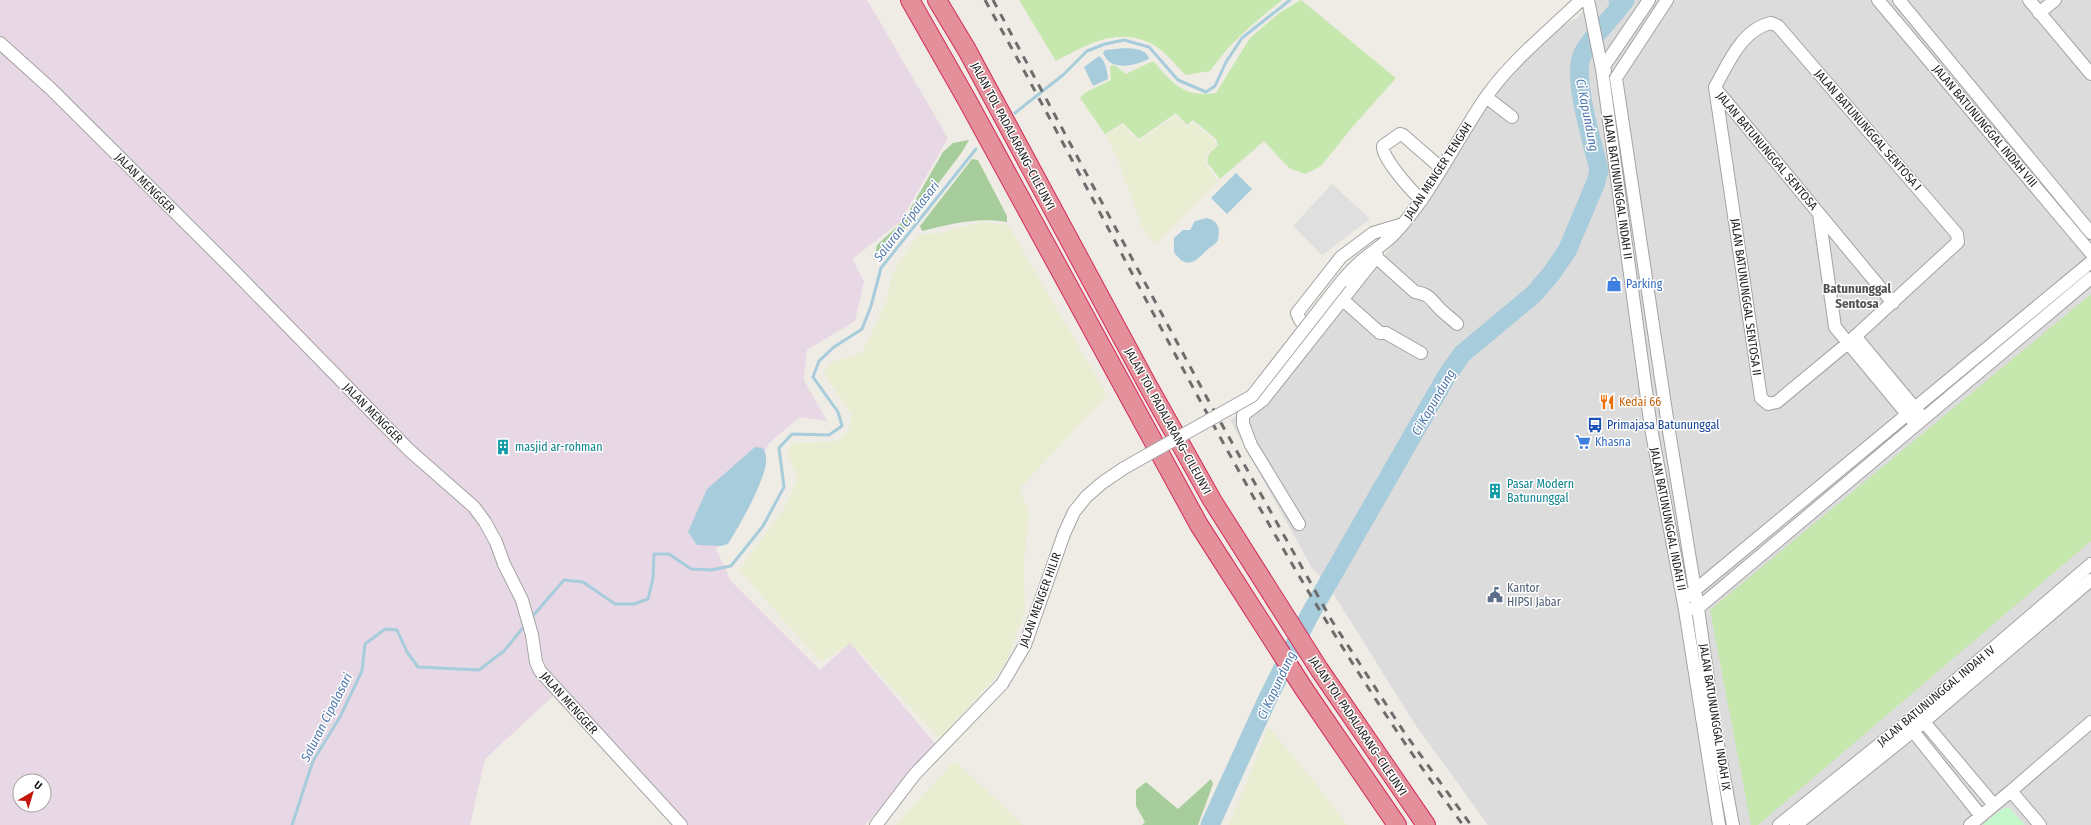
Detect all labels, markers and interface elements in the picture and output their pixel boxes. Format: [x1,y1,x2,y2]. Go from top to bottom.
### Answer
street label: JALAN TOL PADALARANG–CILEUNYI [968,60,1058,212]
street label: JALAN BATUNUNGGAL INDAH VIII [1930,62,2040,190]
street label: JALAN BATUNUNGGAL SENTOSA I [1812,67,1924,193]
water label: Ci Kapundung [1573,77,1602,153]
street label: JALAN BATUNUNGGAL SENTOSA [1714,89,1821,213]
street label: JALAN BATUNUNGGAL INDAH II [1601,114,1635,260]
street label: JALAN MENGER TENGAH [1401,120,1475,222]
street label: JALAN MENGGER [112,150,178,216]
water label: Saluran Cipalasari [870,178,943,265]
street label: JALAN BATUNUNGGAL SENTOSA II [1728,217,1764,377]
shop icon: Parking [1605,275,1623,293]
place label: Parking [1626,277,1663,291]
district label: Batununggal Sentosa [1823,281,1891,311]
street label: JALAN TOL PADALARANG–CILEUNYI [1122,345,1214,497]
water label: Ci Kapundung [1408,366,1459,438]
street label: JALAN MENGGER [340,380,406,446]
restaurant icon: Kedai 66 [1598,393,1616,411]
place label: Kedai 66 [1619,395,1661,409]
bus stop icon: Primajasa Batununggal [1586,416,1604,434]
place label: Primajasa Batununggal [1607,418,1719,432]
supermarket icon: Khasna [1574,433,1592,451]
place label: Khasna [1595,435,1631,449]
building icon: masjid ar-rohman [494,438,512,456]
place label: masjid ar-rohman [515,440,602,454]
street label: JALAN BATUNUNGGAL INDAH II [1647,446,1689,592]
place label: Pasar Modern Batununggal [1507,477,1574,505]
building icon: Pasar Modern Batununggal [1486,482,1504,500]
street label: JALAN MENGER HILIR [1016,550,1064,649]
place label: Kantor HIPSI Jabar [1507,581,1562,609]
public building icon: Kantor HIPSI Jabar [1486,586,1504,604]
street label: JALAN BATUNUNGGAL INDAH IX [1696,642,1734,792]
street label: JALAN BATUNUNGGAL INDAH IV [1874,642,1998,749]
water label: Ci Kapundung [1254,648,1299,722]
street label: JALAN TOL PADALARANG–CILEUNYI [1306,654,1410,798]
street label: JALAN MENGGER [537,669,601,737]
water label: Saluran Cipalasari [297,670,356,765]
north arrow [12,773,52,813]
text: U [31,778,44,793]

